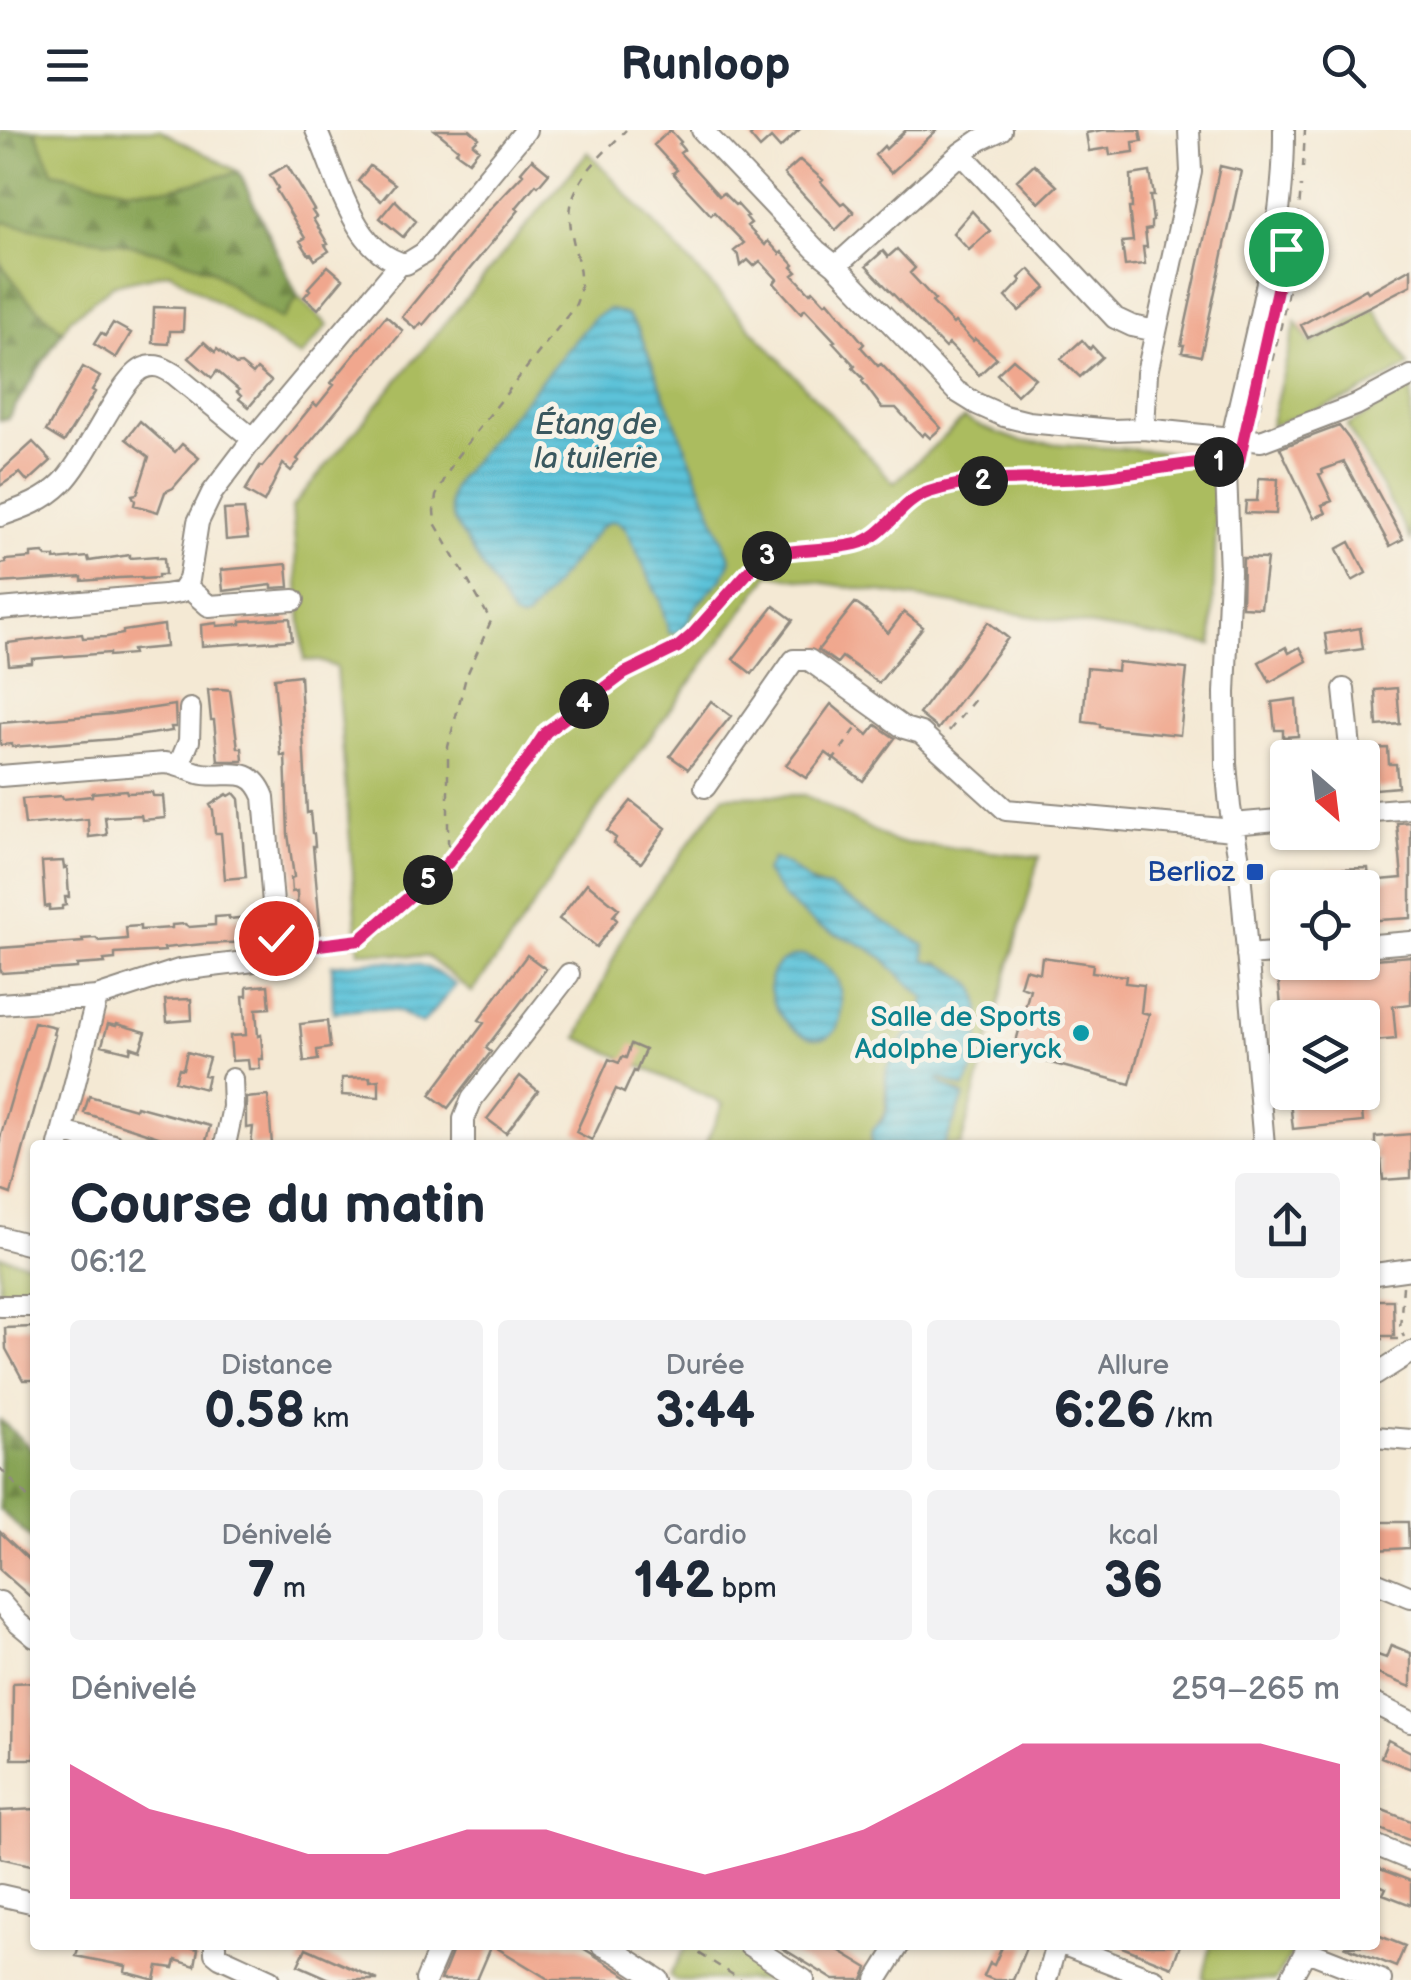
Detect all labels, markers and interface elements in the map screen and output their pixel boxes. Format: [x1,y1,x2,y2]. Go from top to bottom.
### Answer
icon: menu [40,38,95,93]
text: Runloop [621,38,790,93]
icon: search [1316,38,1371,93]
pin [1244,207,1329,292]
icon: arrive [1259,222,1314,277]
water label: Étang de la tuilerie [534,406,658,477]
pin: 1 [1194,437,1244,487]
text: 1 [1213,445,1225,478]
pin: 2 [958,456,1008,506]
text: 2 [975,464,991,497]
pin: 3 [742,531,792,581]
text: 3 [759,539,775,572]
pin: 4 [559,679,609,729]
text: 4 [576,687,592,720]
north arrow [1270,740,1380,850]
map controls [1270,740,1380,1110]
pin: 5 [403,855,453,905]
place label: Berlioz [1147,856,1236,889]
marker: Berlioz [1244,861,1266,883]
text: 5 [420,863,436,896]
button: locate [1270,870,1380,980]
pin [234,896,319,981]
icon: check [249,911,304,966]
button: layers [1270,1000,1380,1110]
place label: Salle de Sports Adolphe Dieryck [855,1001,1061,1066]
marker: Salle de Sports Adolphe Dieryck [1070,1022,1092,1044]
text: Course du matin [70,1172,486,1239]
button: share [1235,1173,1340,1278]
text: 06:12 [70,1243,146,1282]
text: Distance [221,1349,333,1382]
text: Durée [665,1349,745,1382]
text: Allure [1098,1349,1169,1382]
text: 0.58 [204,1382,305,1442]
text: 3:44 [655,1382,755,1442]
text: 6:26 [1054,1382,1156,1442]
text: km [305,1402,349,1435]
text: /km [1156,1402,1213,1435]
text: Dénivelé [221,1519,332,1552]
text: Cardio [663,1519,747,1552]
text: kcal [1108,1519,1158,1552]
text: 7 [248,1552,275,1612]
text: 142 [633,1552,714,1612]
text: 36 [1104,1552,1163,1612]
text: m [275,1572,306,1605]
text: bpm [714,1572,777,1605]
text: Dénivelé [70,1670,197,1709]
text: 259–265 m [1171,1670,1340,1709]

